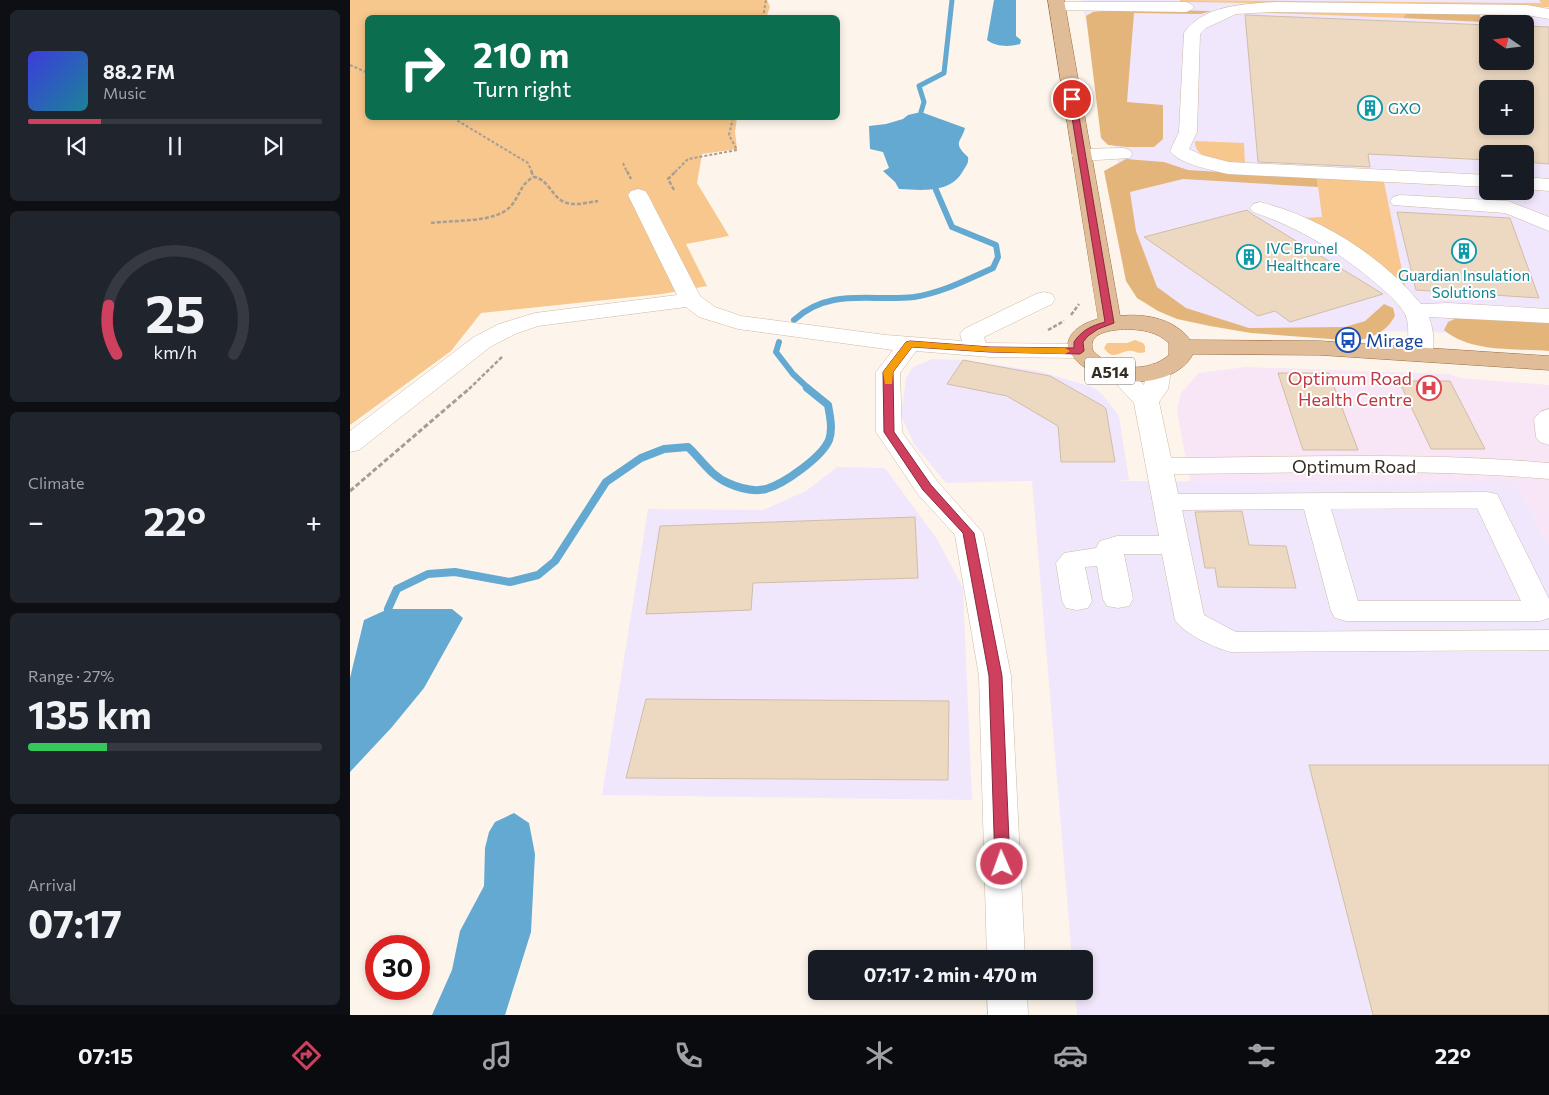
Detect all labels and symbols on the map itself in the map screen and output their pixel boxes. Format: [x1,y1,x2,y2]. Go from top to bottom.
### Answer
north arrow [1479,15,1534,70]
pin [1051,78,1093,120]
building icon: GXO [1357,95,1383,121]
place label: GXO [1388,99,1421,117]
building icon: Guardian Insulation Solutions [1451,238,1477,264]
place label: IVC Brunel Healthcare [1266,239,1341,274]
building icon: IVC Brunel Healthcare [1236,244,1262,270]
place label: Guardian Insulation Solutions [1398,266,1530,301]
bus stop icon: Mirage [1335,327,1361,353]
place label: Mirage [1366,329,1423,351]
road number: A514 [1085,358,1135,384]
place label: Optimum Road Health Centre [1288,367,1412,410]
hospital icon: Optimum Road Health Centre [1416,375,1442,401]
street label: Optimum Road [1292,455,1416,477]
position arrow [975,837,1027,889]
speed limit sign: 30 [365,935,430,1000]

